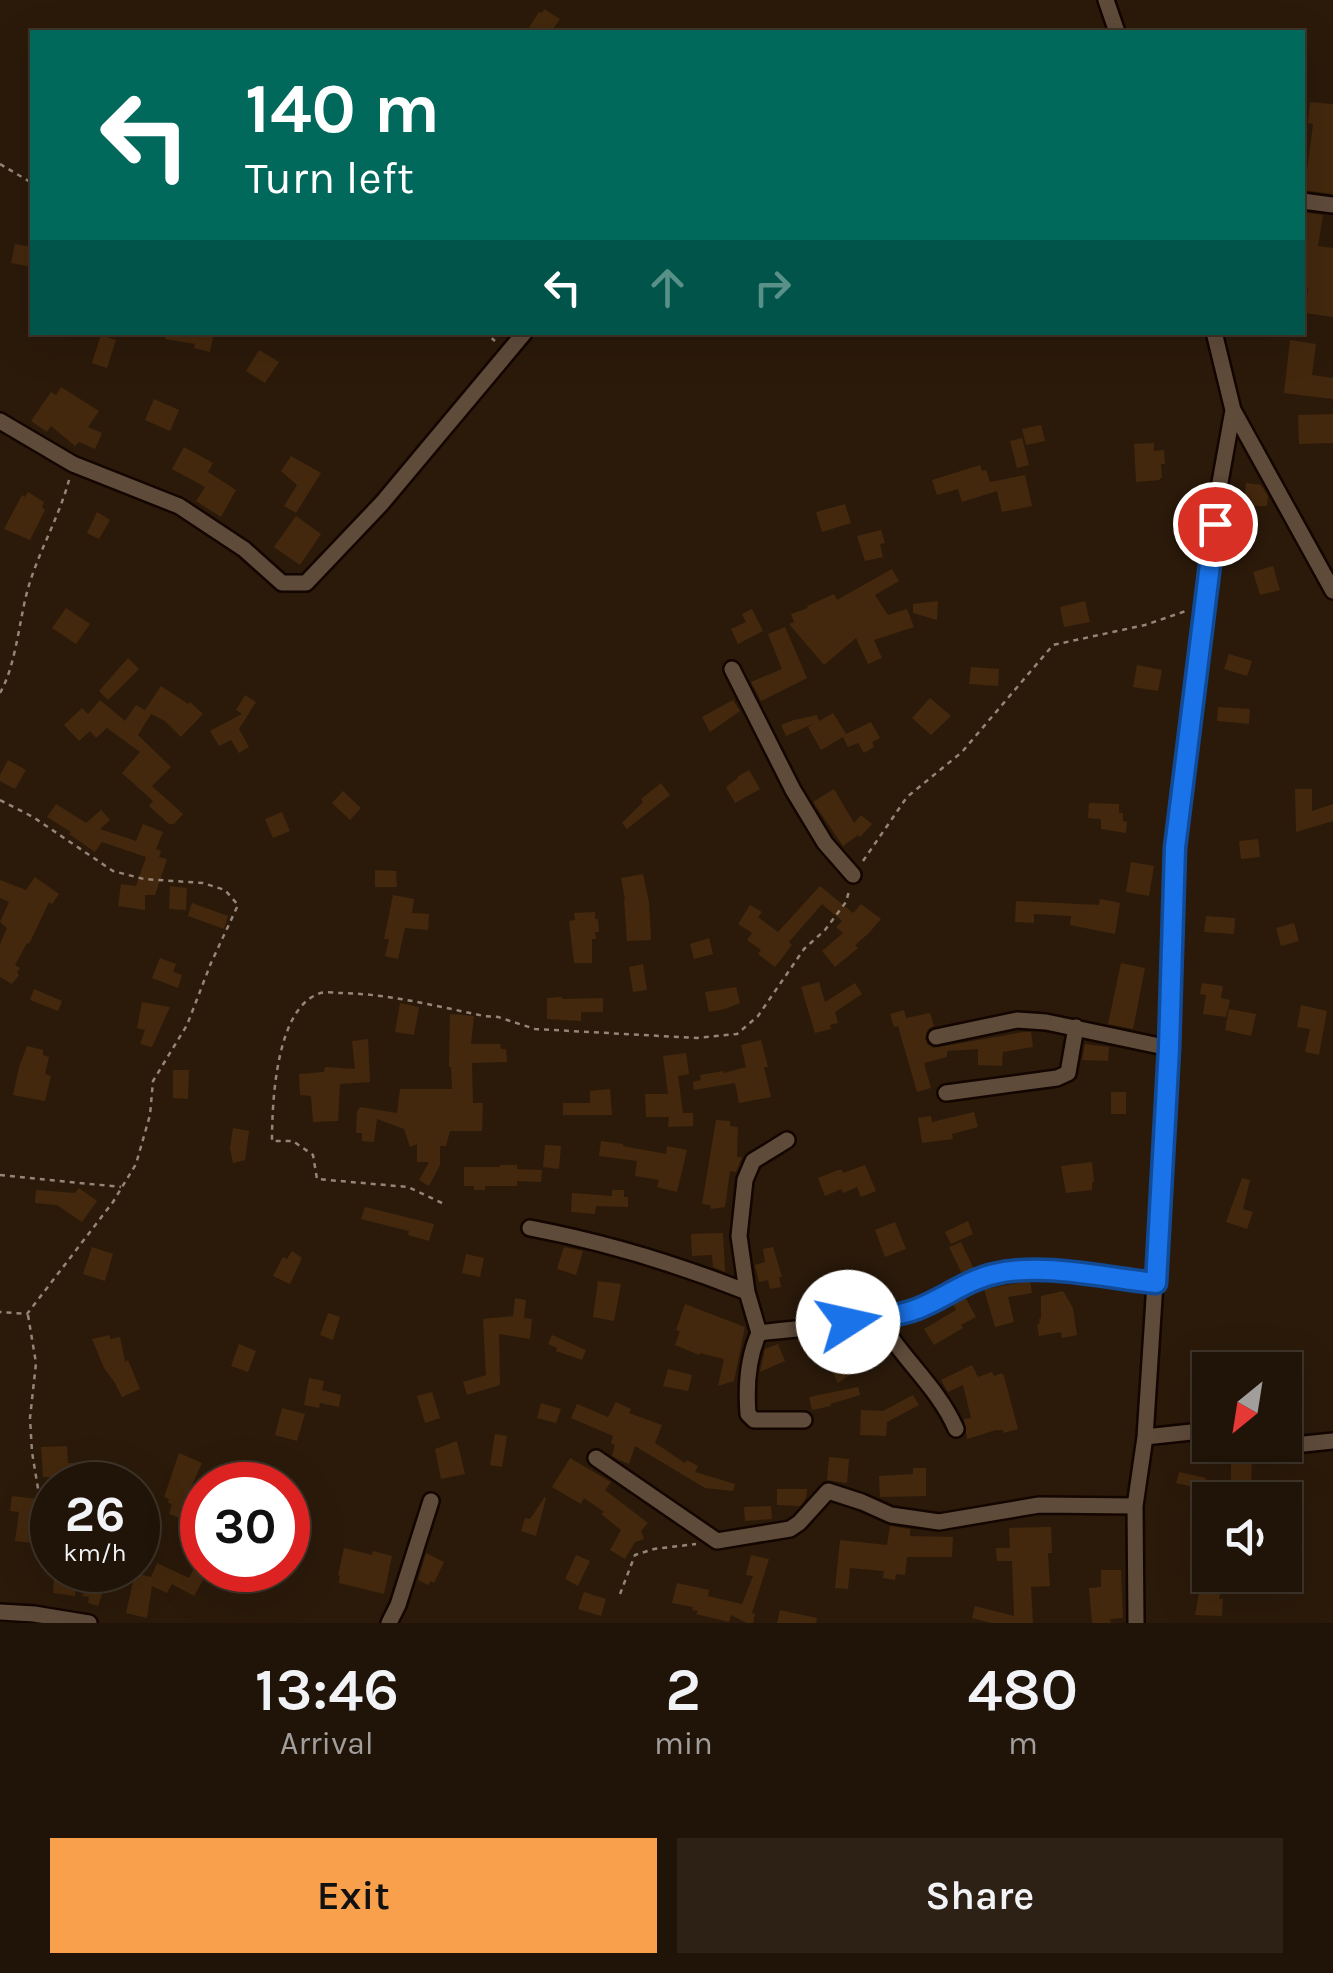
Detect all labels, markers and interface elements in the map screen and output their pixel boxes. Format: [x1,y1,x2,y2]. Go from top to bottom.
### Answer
text: 140 m [245,68,440,150]
icon: left [80,70,210,200]
text: Turn left [245,152,414,204]
icon: left [535,260,590,315]
icon: ahead [640,260,695,315]
icon: right [745,260,800,315]
pin [1173,482,1258,567]
icon: arrive [1188,497,1243,552]
position arrow [796,1270,900,1374]
north arrow [1192,1352,1302,1462]
map controls [1192,1352,1302,1592]
speed limit sign: 30 [180,1462,310,1592]
button: sound [1192,1482,1302,1592]
text: 26 [65,1485,125,1544]
text: km/h [63,1538,127,1567]
text: 13:46 [255,1655,399,1725]
text: 2 [665,1655,701,1725]
text: 480 [968,1655,1078,1725]
text: Arrival [280,1725,374,1762]
text: min [654,1725,713,1762]
text: m [1008,1725,1038,1762]
button: Exit [50,1838,657,1953]
button: Share [677,1838,1283,1953]

